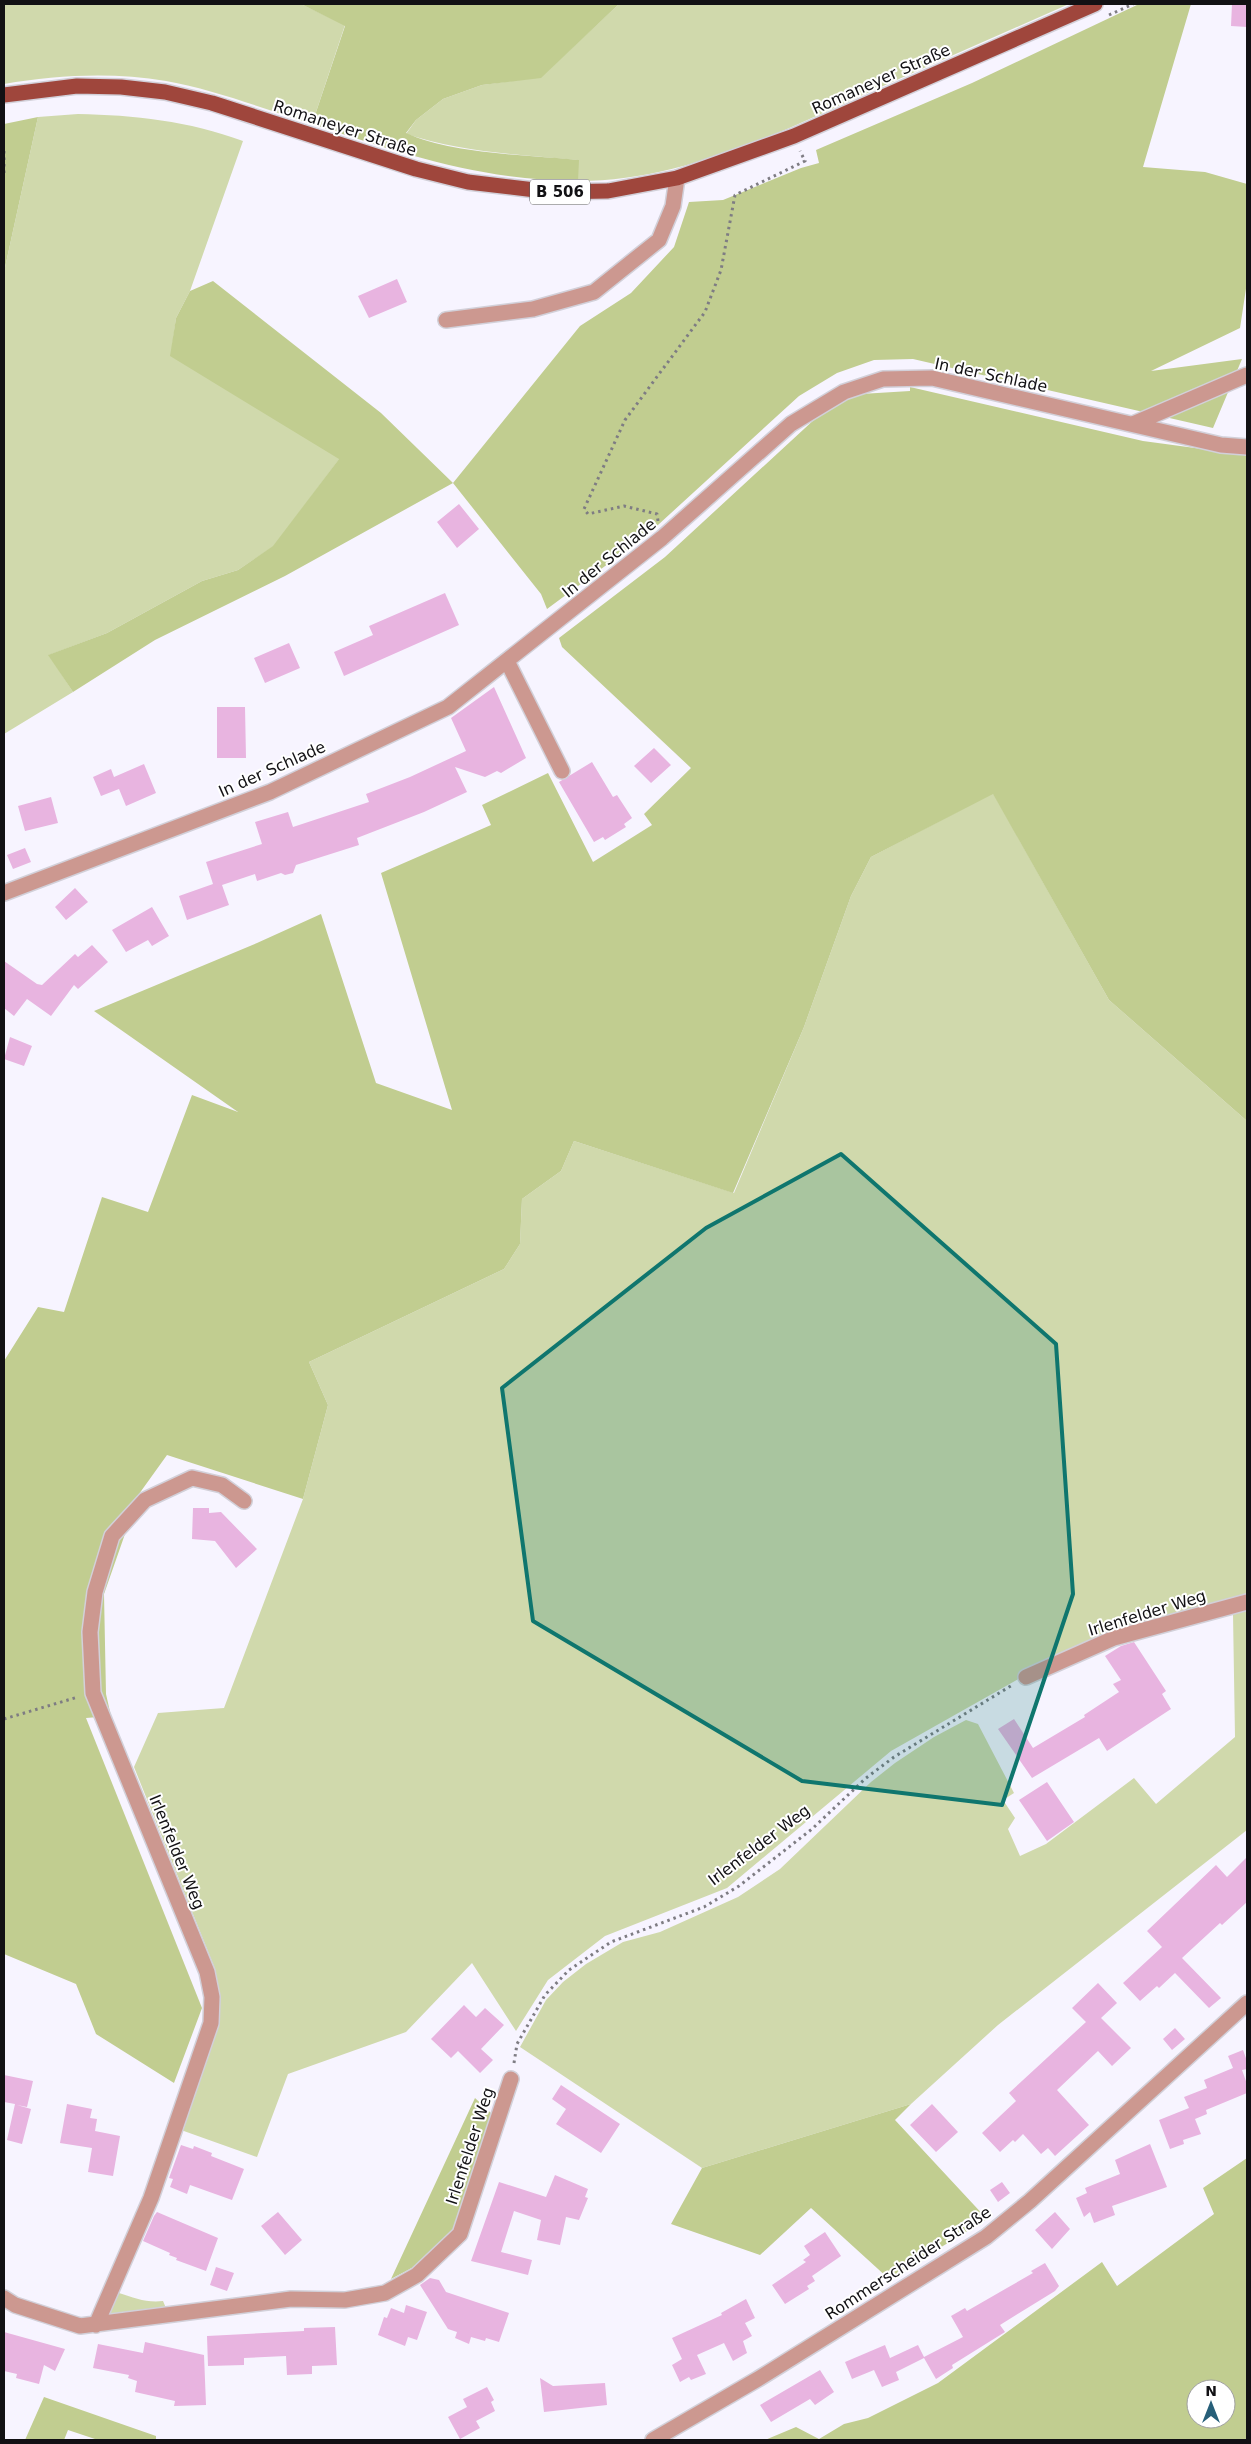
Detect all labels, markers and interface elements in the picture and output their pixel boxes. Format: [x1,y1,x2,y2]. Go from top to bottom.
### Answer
street label: Romaneyer Straße [809,40,953,118]
street label: Romaneyer Straße [271,96,419,160]
road number: B 506 [530,180,590,204]
street label: In der Schlade [933,354,1049,396]
street label: In der Schlade [558,514,660,602]
street label: In der Schlade [216,737,328,801]
street label: Irlenfelder Weg [1086,1586,1208,1640]
street label: Irlenfelder Weg [145,1792,209,1912]
street label: Irlenfelder Weg [704,1801,814,1889]
street label: Irlenfelder Weg [442,2085,498,2207]
street label: Rommerscheider Straße [822,2202,994,2324]
north arrow [1186,2379,1236,2429]
text: N [1205,2383,1217,2399]

